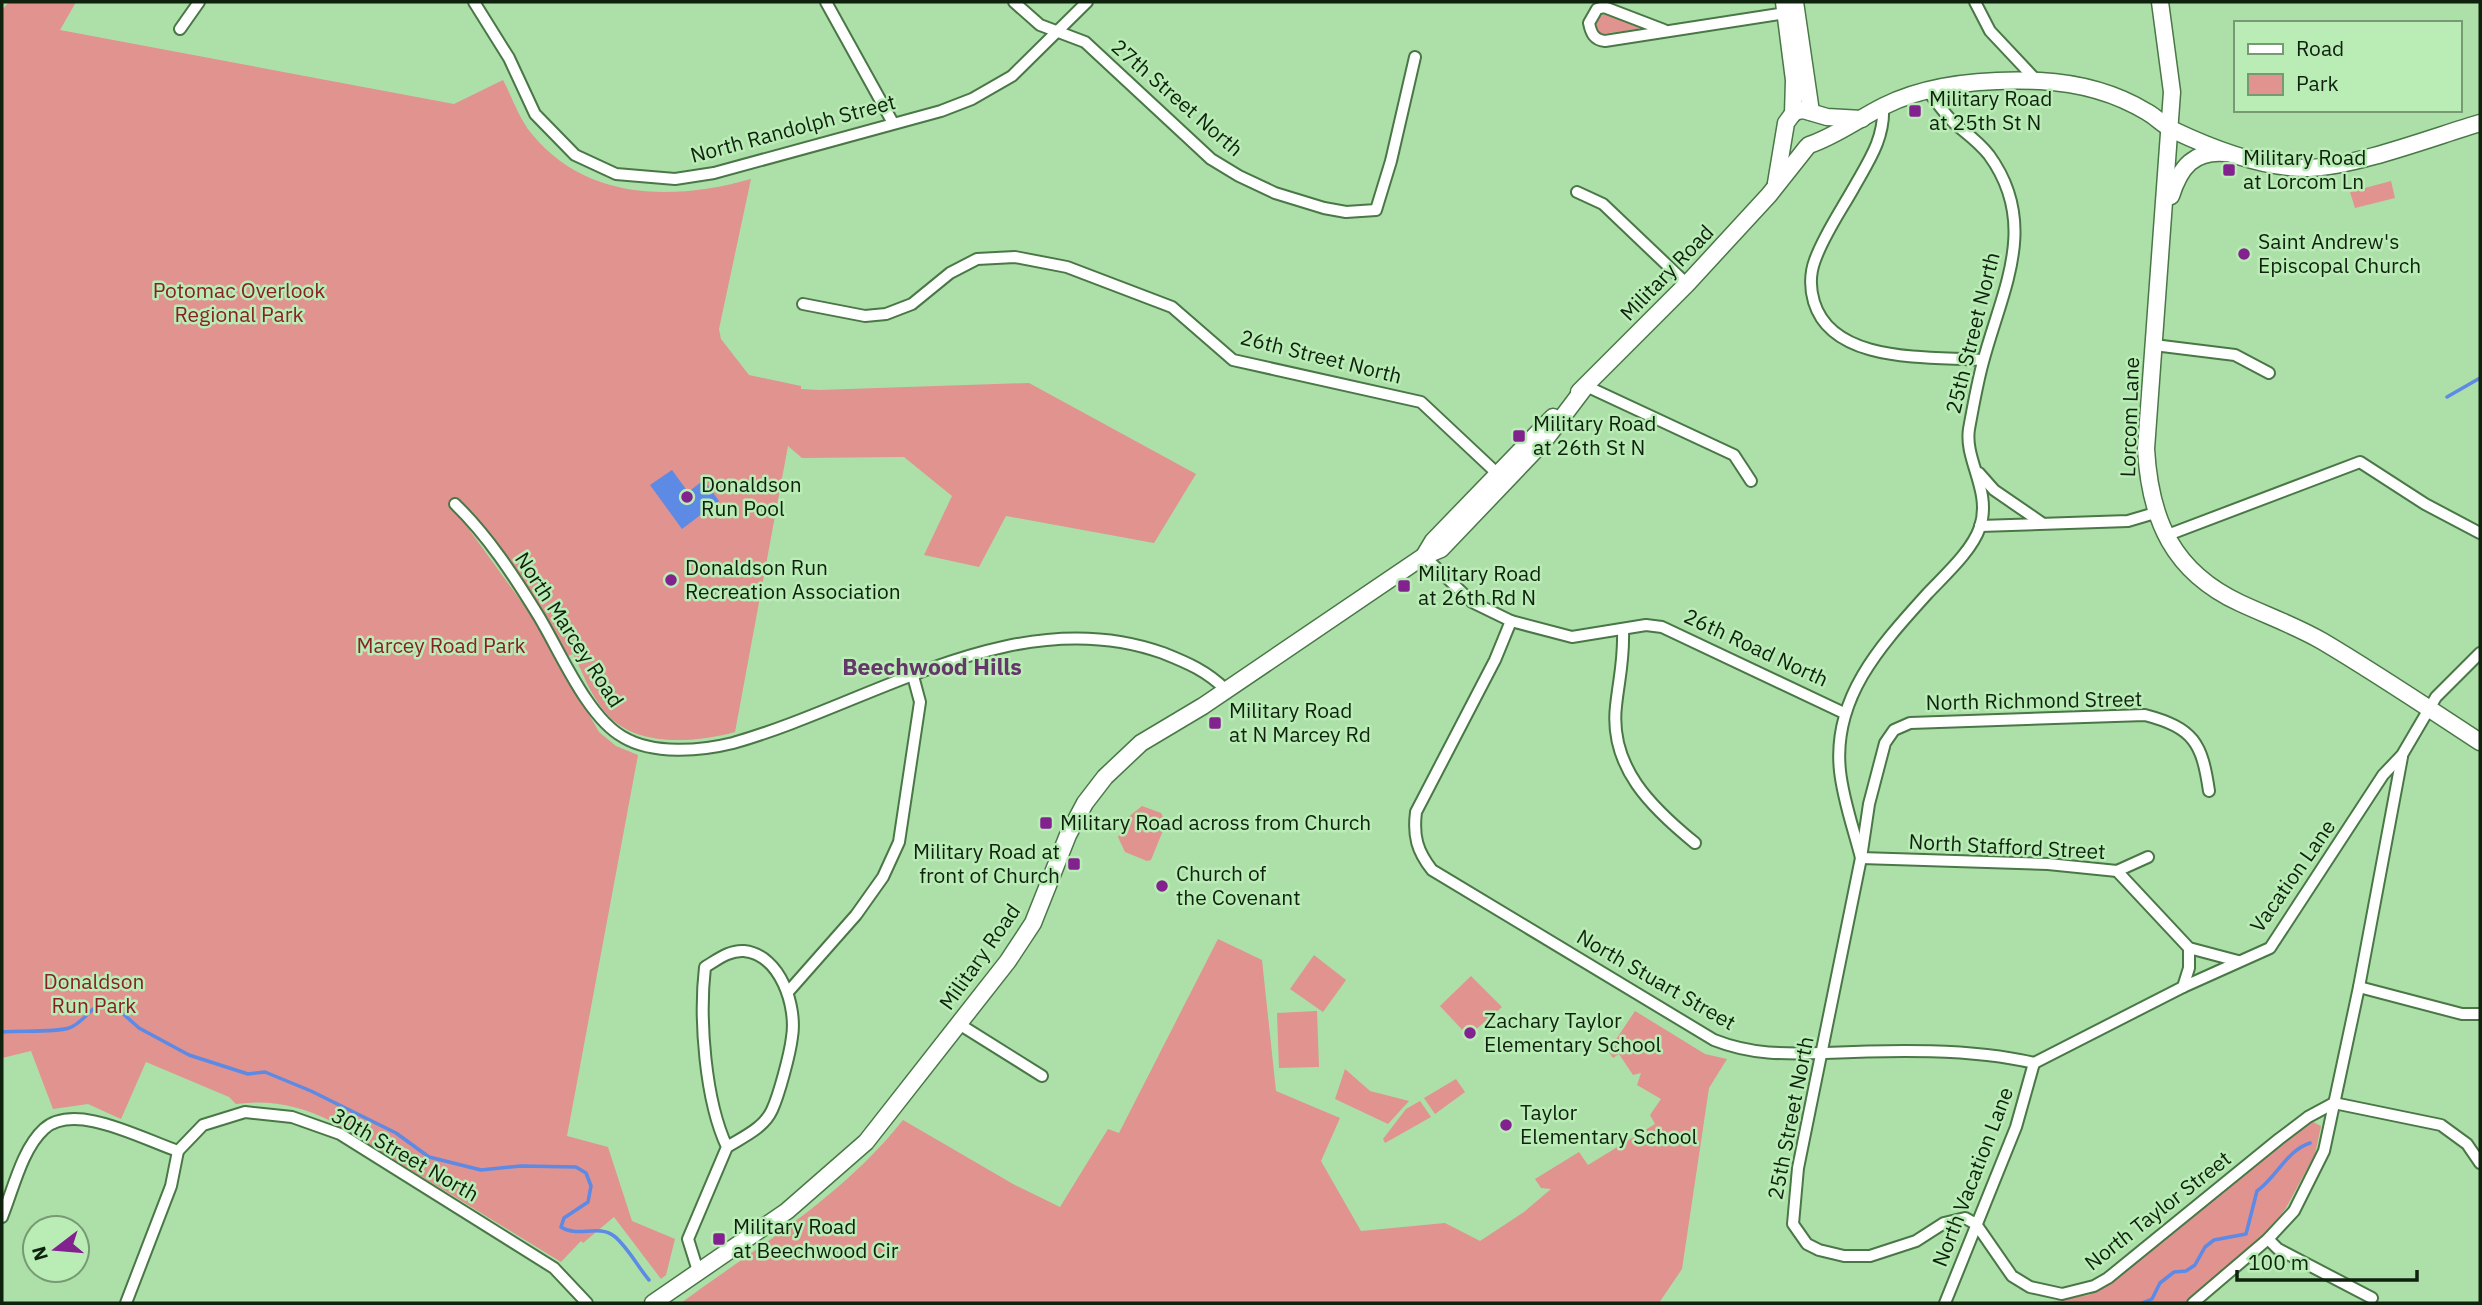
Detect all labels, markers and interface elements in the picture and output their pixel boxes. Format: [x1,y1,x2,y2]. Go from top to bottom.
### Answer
legend [2234,21,2461,112]
street label: 27th Street North [1106,32,1249,162]
text: Road [2296,34,2344,62]
text: Park [2296,69,2339,97]
place label: Military Road at 25th St N [1929,84,2052,136]
street label: North Randolph Street [687,87,898,169]
marker: Military Road at 25th St N [1907,103,1923,119]
place label: Military Road at Lorcom Ln [2243,143,2366,195]
marker: Military Road at Lorcom Ln [2221,162,2237,178]
street label: Military Road [1613,218,1719,326]
place label: Saint Andrew's Episcopal Church [2258,227,2421,279]
marker: Saint Andrew's Episcopal Church [2236,246,2252,262]
street label: 25th Street North [1938,249,2006,417]
park label: Potomac Overlook Regional Park [153,276,325,328]
street label: 26th Street North [1237,322,1405,390]
street label: Lorcom Lane [2113,356,2145,478]
place label: Military Road at 26th St N [1533,409,1656,461]
marker: Military Road at 26th St N [1511,428,1527,444]
place label: Donaldson Run Pool [701,470,802,522]
marker: Donaldson Run Pool [679,489,695,505]
street label: North Marcey Road [509,546,631,713]
place label: Donaldson Run Recreation Association [685,553,901,605]
place label: Military Road at 26th Rd N [1418,559,1541,611]
marker: Donaldson Run Recreation Association [663,572,679,588]
marker: Military Road at 26th Rd N [1396,578,1412,594]
street label: 26th Road North [1680,601,1833,693]
park label: Marcey Road Park [357,631,525,659]
district label: Beechwood Hills [842,651,1022,681]
street label: North Richmond Street [1925,684,2143,716]
place label: Military Road at N Marcey Rd [1229,696,1371,748]
marker: Military Road at N Marcey Rd [1207,715,1223,731]
place label: Military Road across from Church [1060,808,1371,836]
street label: Vacation Lane [2243,813,2341,937]
marker: Military Road across from Church [1038,815,1054,831]
street label: North Stafford Street [1908,827,2106,865]
place label: Military Road at front of Church [913,837,1060,889]
marker: Military Road at front of Church [1066,856,1082,872]
place label: Church of the Covenant [1176,859,1301,911]
marker: Church of the Covenant [1154,878,1170,894]
street label: Military Road [932,898,1026,1015]
street label: North Stuart Street [1572,922,1741,1036]
park label: Donaldson Run Park [44,967,144,1019]
place label: Zachary Taylor Elementary School [1484,1006,1661,1058]
marker: Zachary Taylor Elementary School [1462,1025,1478,1041]
street label: 25th Street North [1760,1034,1820,1202]
street label: North Vacation Lane [1925,1083,2019,1270]
place label: Taylor Elementary School [1520,1098,1697,1150]
street label: 30th Street North [327,1101,484,1208]
marker: Taylor Elementary School [1498,1117,1514,1133]
street label: North Taylor Street [2078,1144,2236,1276]
place label: Military Road at Beechwood Cir [733,1212,899,1264]
north arrow [21,1214,91,1284]
marker: Military Road at Beechwood Cir [711,1231,727,1247]
scale bar [2237,1238,2417,1282]
text: N [26,1244,53,1264]
text: 100 m [2248,1248,2309,1276]

